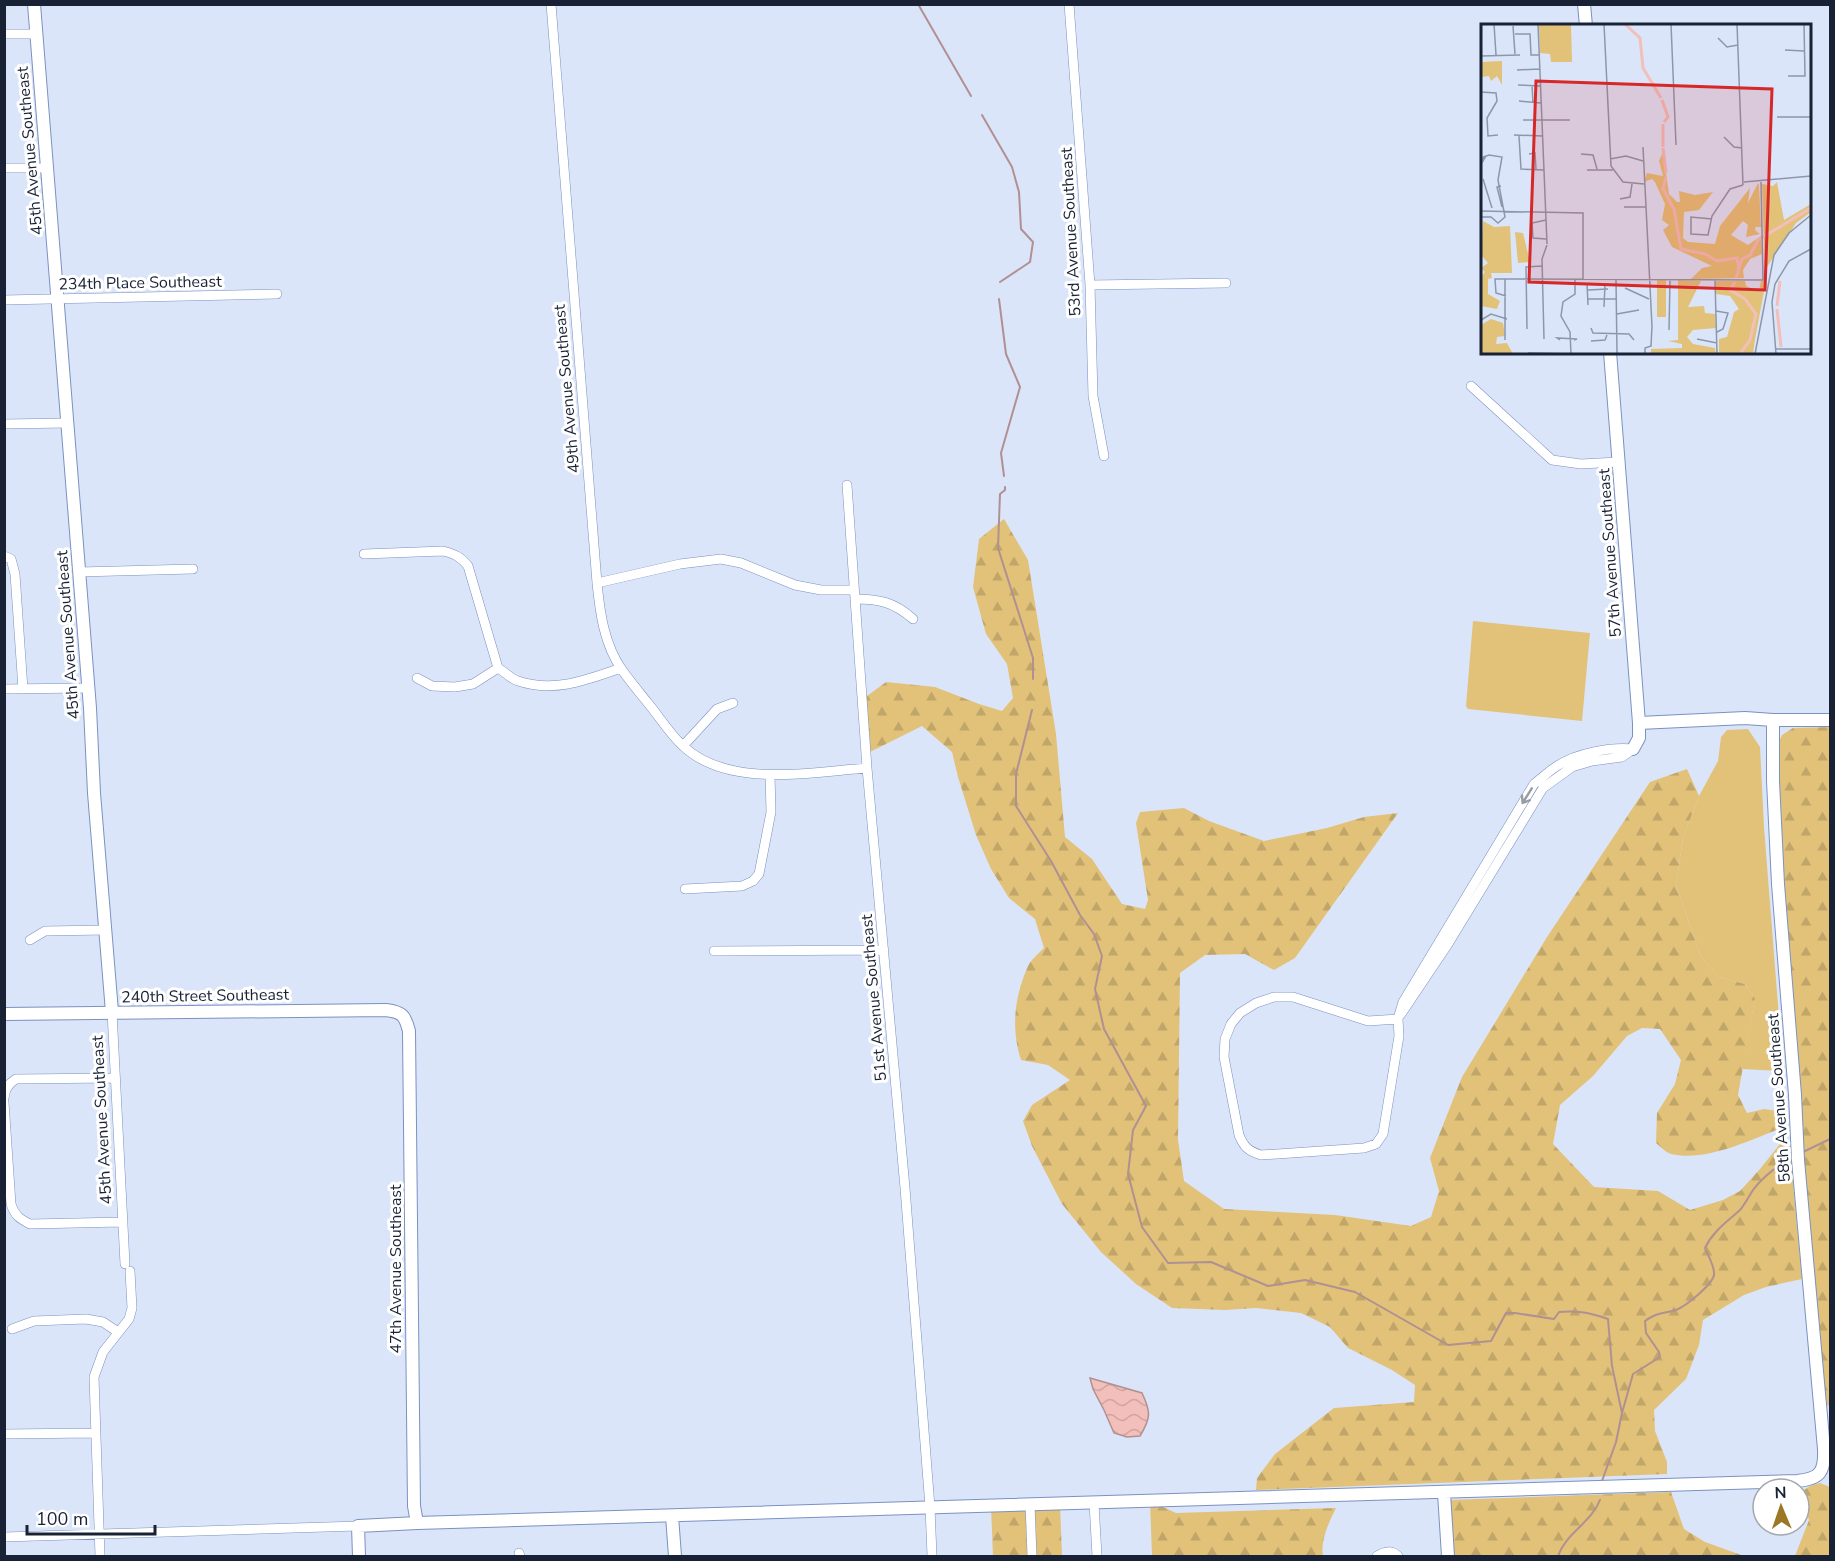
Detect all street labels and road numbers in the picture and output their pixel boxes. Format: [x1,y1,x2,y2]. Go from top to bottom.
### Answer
street label: 45th Avenue Southeast [12,65,48,236]
street label: 53rd Avenue Southeast [1056,146,1086,317]
street label: 234th Place Southeast [58,271,222,295]
street label: 49th Avenue Southeast [549,303,585,474]
street label: 57th Avenue Southeast [1593,467,1627,638]
street label: 45th Avenue Southeast [51,549,85,720]
street label: 51st Avenue Southeast [856,913,892,1082]
street label: 240th Street Southeast [121,984,290,1008]
street label: 58th Avenue Southeast [1762,1012,1796,1183]
street label: 45th Avenue Southeast [87,1035,117,1205]
street label: 47th Avenue Southeast [385,1184,407,1354]

